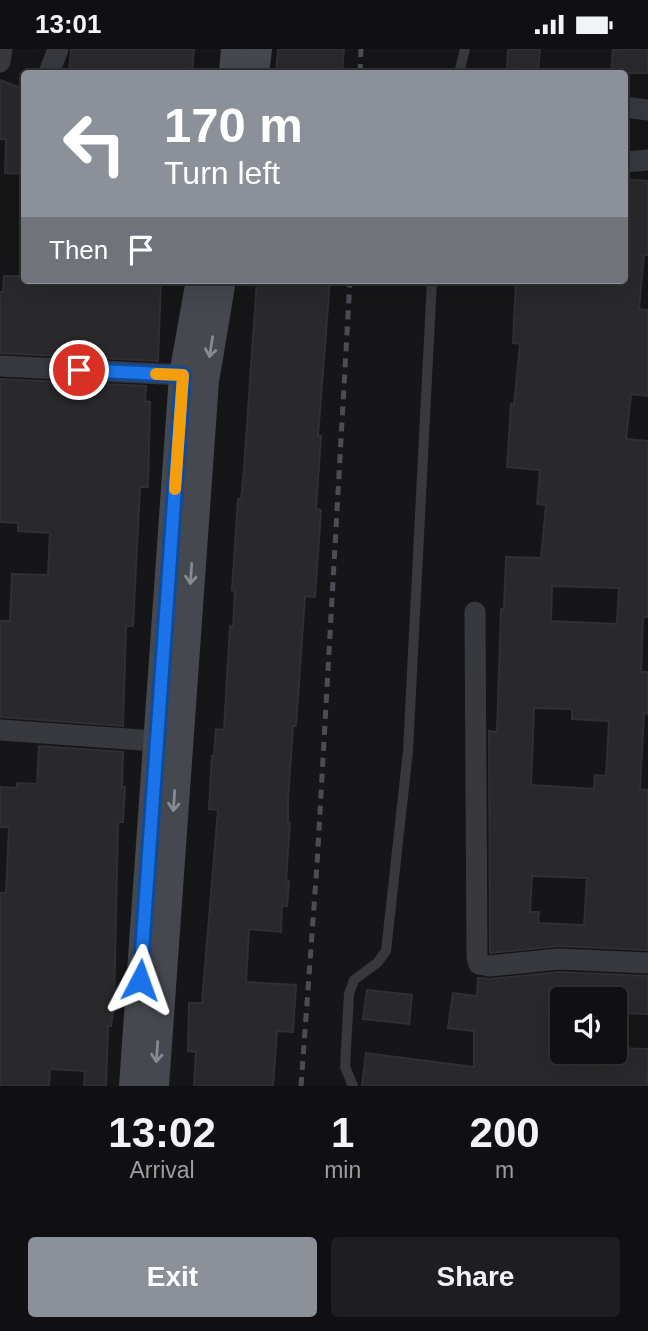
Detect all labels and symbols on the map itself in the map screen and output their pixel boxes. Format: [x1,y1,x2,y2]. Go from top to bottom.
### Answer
one-way arrow [204,335,217,358]
pin [49,340,109,400]
one-way arrow [184,562,197,585]
one-way arrow [167,789,180,811]
position arrow [103,943,177,1017]
one-way arrow [150,1040,163,1063]

